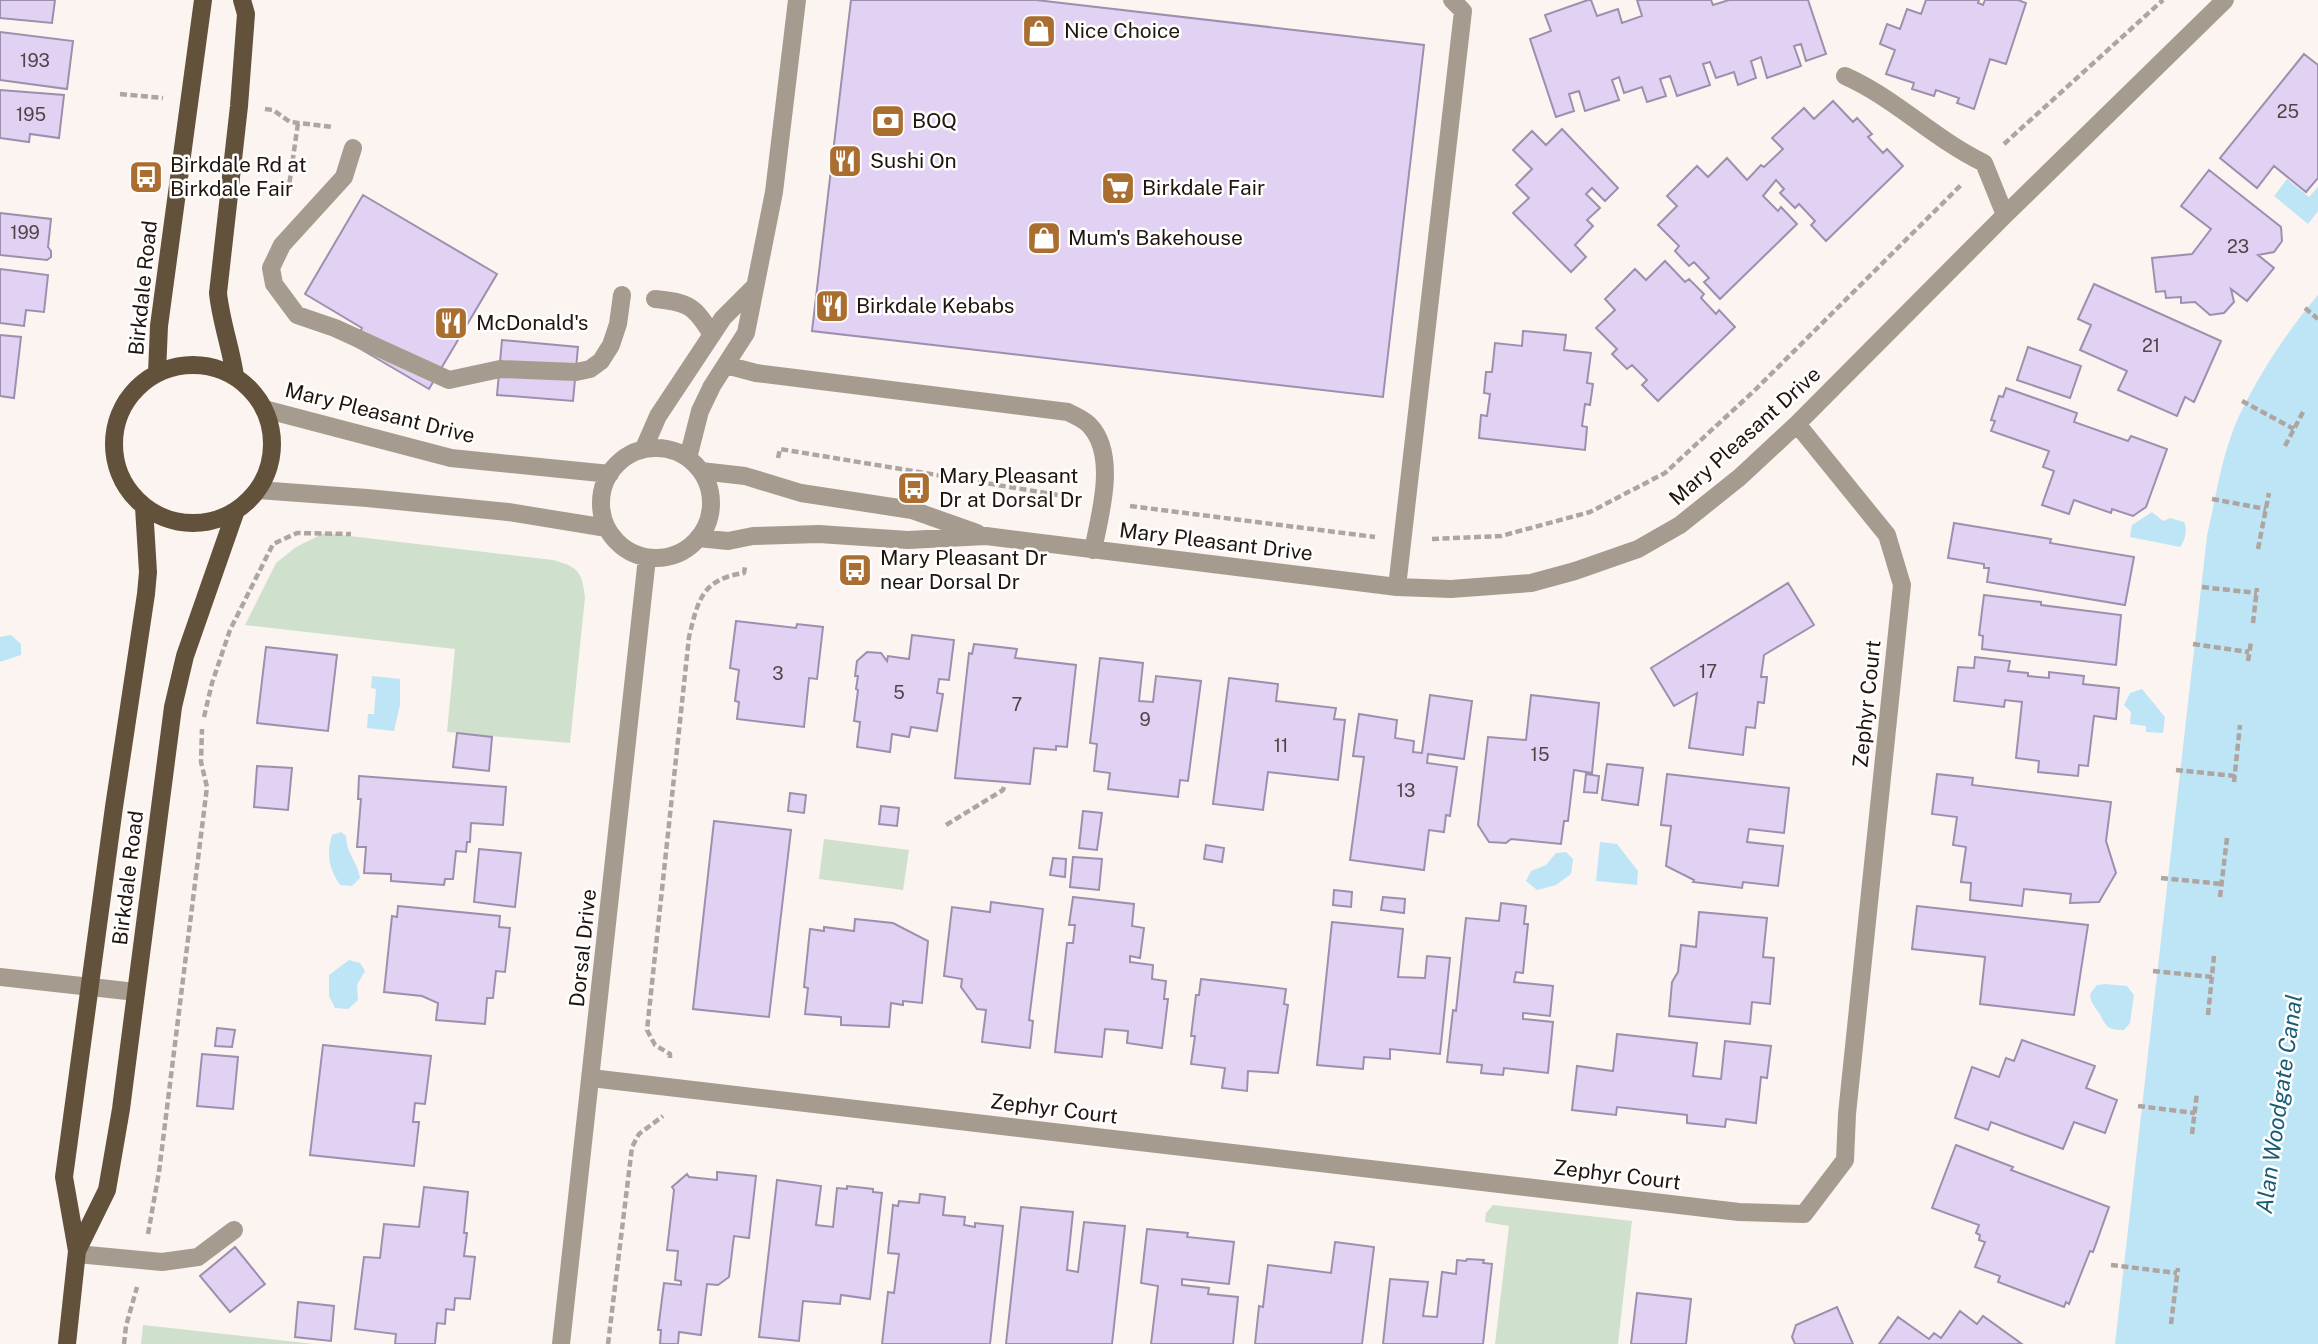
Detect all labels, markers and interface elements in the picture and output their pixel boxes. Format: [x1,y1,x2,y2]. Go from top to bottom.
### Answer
shop icon: Nice Choice [1020,12,1058,50]
place label: Nice Choice [1064,18,1180,43]
house number: 193 [20,50,50,71]
house number: 25 [2277,101,2299,122]
bank icon: BOQ [869,102,907,140]
house number: 195 [16,104,46,125]
place label: BOQ [912,108,957,133]
restaurant icon: Sushi On [826,142,864,180]
place label: Sushi On [870,148,957,173]
place label: Birkdale Rd at Birkdale Fair [170,152,307,201]
bus stop icon: Birkdale Rd at Birkdale Fair [127,158,165,196]
supermarket icon: Birkdale Fair [1099,169,1137,207]
place label: Birkdale Fair [1142,175,1265,200]
street label: Birkdale Road [123,219,162,357]
shop icon: Mum's Bakehouse [1025,219,1063,257]
house number: 199 [10,222,40,243]
place label: Mum's Bakehouse [1068,225,1243,250]
house number: 23 [2227,236,2249,257]
restaurant icon: Birkdale Kebabs [813,287,851,325]
place label: Birkdale Kebabs [856,293,1014,318]
restaurant icon: McDonald's [432,304,470,342]
place label: McDonald's [476,310,588,335]
house number: 21 [2142,335,2160,356]
street label: Mary Pleasant Drive [1664,361,1825,510]
street label: Mary Pleasant Drive [283,377,478,448]
place label: Mary Pleasant Dr at Dorsal Dr [939,463,1082,512]
bus stop icon: Mary Pleasant Dr at Dorsal Dr [895,469,933,507]
street label: Mary Pleasant Drive [1118,517,1314,566]
place label: Mary Pleasant Dr near Dorsal Dr [880,545,1047,594]
bus stop icon: Mary Pleasant Dr near Dorsal Dr [836,551,874,589]
street label: Zephyr Court [1847,639,1886,769]
house number: 17 [1699,661,1717,682]
house number: 3 [772,663,784,684]
house number: 5 [893,682,905,703]
house number: 7 [1012,694,1022,715]
house number: 9 [1139,709,1151,730]
house number: 11 [1274,735,1288,756]
house number: 15 [1531,744,1549,765]
house number: 13 [1397,780,1415,801]
street label: Birkdale Road [107,809,148,947]
street label: Dorsal Drive [564,888,601,1008]
water label: Alan Woodgate Canal [2250,993,2307,1215]
street label: Zephyr Court [989,1088,1119,1129]
street label: Zephyr Court [1552,1154,1682,1195]

